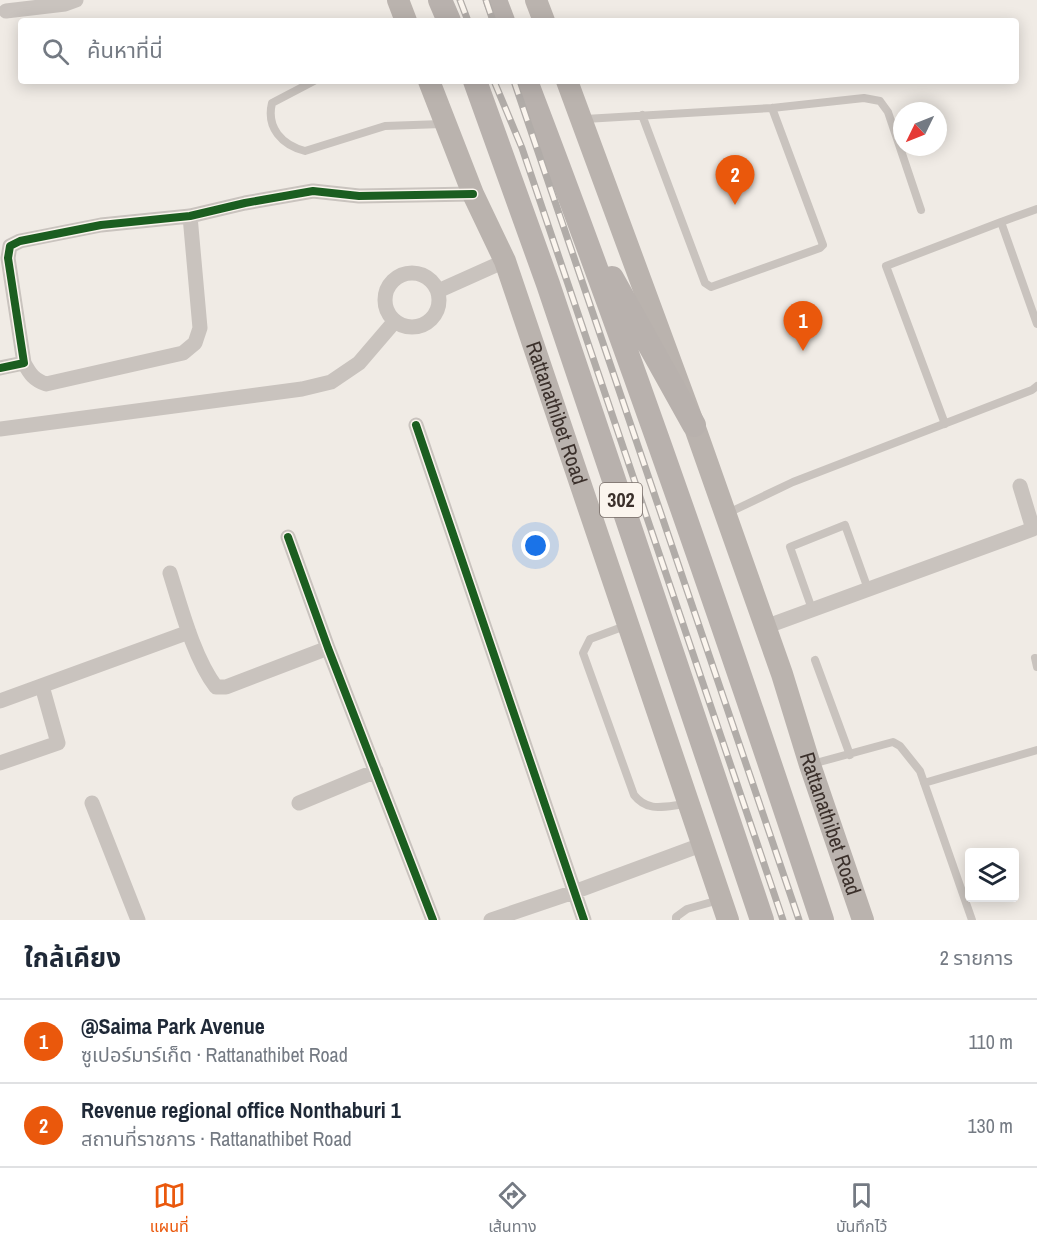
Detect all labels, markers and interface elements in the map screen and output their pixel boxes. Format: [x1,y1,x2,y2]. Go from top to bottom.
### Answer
search box [18,18,1019,84]
icon: search [39,35,72,68]
text: ค้นหาที่นี่ [87,35,163,65]
north arrow [893,102,947,156]
pin: 2 [716,156,754,205]
pin: 1 [784,302,822,351]
street label: Rattanathibet Road [519,337,595,488]
road number: 302 [600,483,642,517]
your location [521,531,550,560]
street label: Rattanathibet Road [793,748,868,899]
map controls [965,848,1019,902]
button: layers [965,848,1019,902]
text: ใกล้เคียง [24,940,121,975]
text: 2 รายการ [940,944,1013,971]
text: @Saima Park Avenue [81,1011,265,1041]
text: 1 [39,1028,48,1055]
text: 110 m [969,1028,1013,1055]
text: ซูเปอร์มาร์เก็ต · Rattanathibet Road [81,1041,348,1068]
text: Revenue regional office Nonthaburi 1 [81,1095,401,1125]
text: 2 [39,1112,48,1139]
text: 130 m [967,1112,1013,1139]
text: สถานที่ราชการ · Rattanathibet Road [81,1125,352,1152]
tab: แผนที่ [150,1179,189,1239]
tab: เส้นทาง [488,1179,536,1239]
tab: บันทึกไว้ [836,1179,887,1239]

